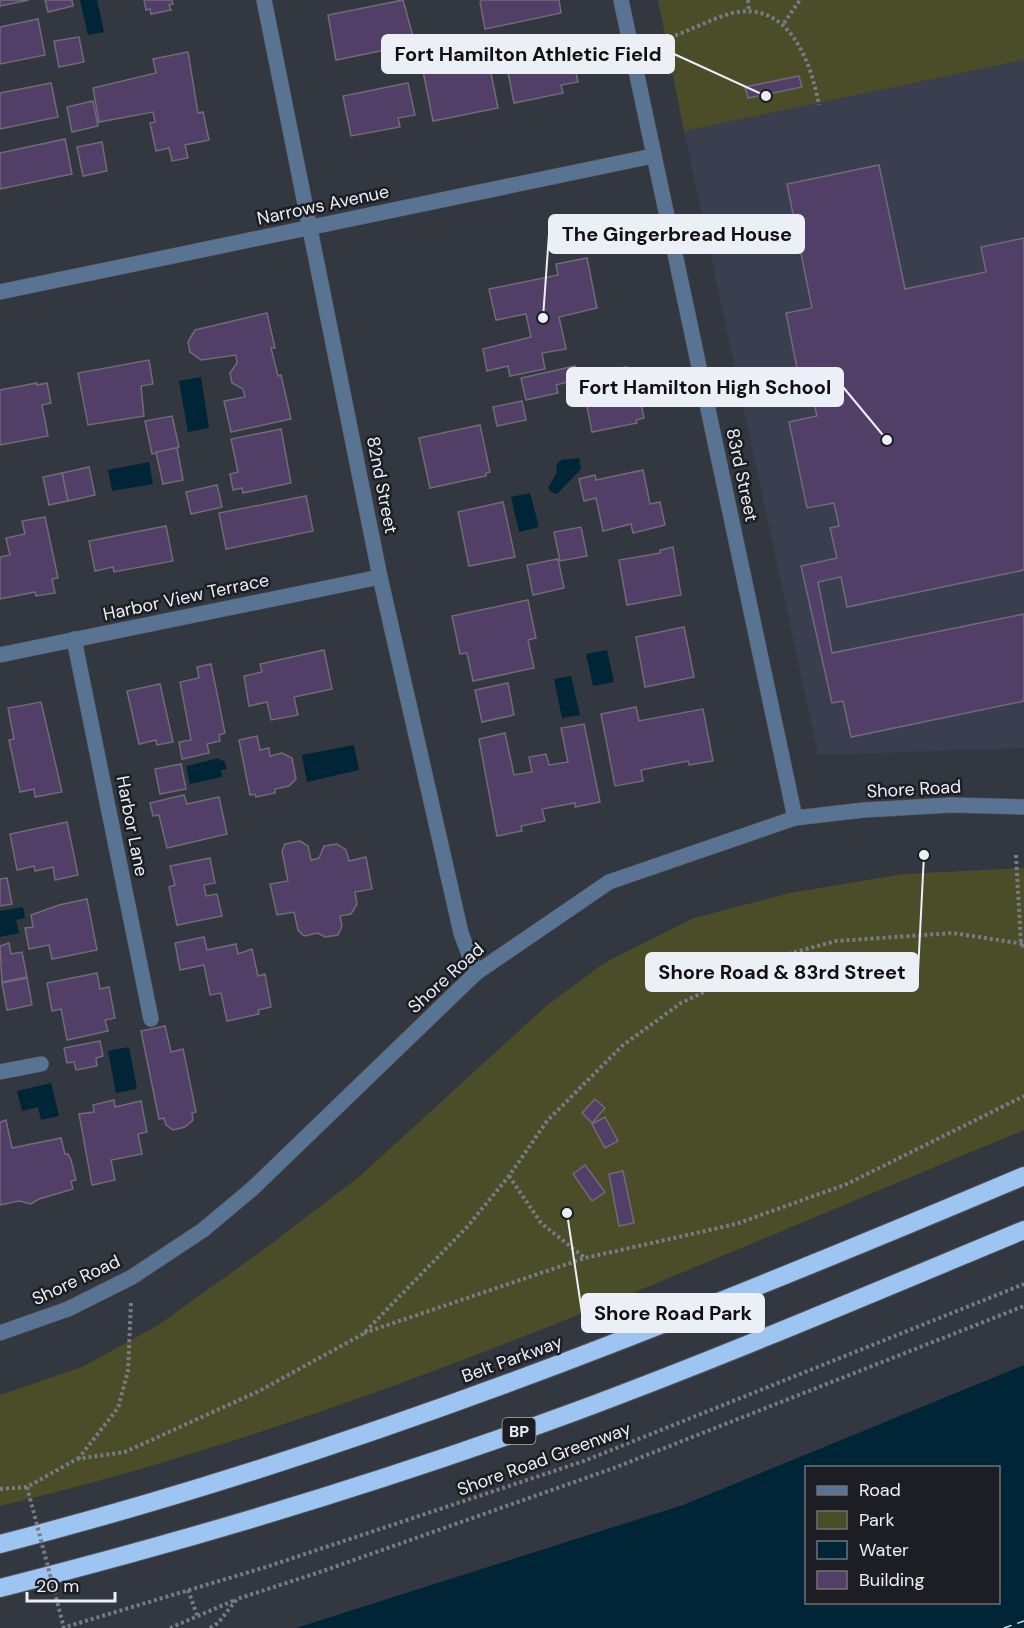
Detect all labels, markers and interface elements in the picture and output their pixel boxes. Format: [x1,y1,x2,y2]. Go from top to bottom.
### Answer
callout: Fort Hamilton Athletic Field [382,35,674,73]
text: Fort Hamilton Athletic Field [394,41,662,67]
street label: Narrows Avenue [255,179,391,231]
callout: The Gingerbread House [549,215,804,253]
text: The Gingerbread House [562,221,792,247]
callout: Fort Hamilton High School [567,368,843,406]
text: Fort Hamilton High School [579,374,831,400]
street label: 83rd Street [720,426,764,524]
street label: 82nd Street [361,434,403,536]
street label: Harbor View Terrace [101,568,271,626]
street label: Harbor Lane [110,774,154,878]
street label: Shore Road [866,775,962,803]
street label: Shore Road [403,937,489,1019]
callout: Shore Road & 83rd Street [646,953,918,991]
text: Shore Road & 83rd Street [658,959,906,985]
street label: Shore Road [28,1249,124,1311]
callout: Shore Road Park [582,1294,764,1332]
text: Shore Road Park [594,1300,753,1326]
street label: Belt Parkway [458,1330,566,1388]
street label: Shore Road Greenway [454,1416,634,1502]
road number: BP [502,1418,536,1444]
legend [805,1466,1000,1604]
text: Road [859,1478,901,1502]
text: Park [859,1508,895,1532]
text: Water [859,1538,909,1562]
scale bar [27,1565,116,1603]
text: Building [859,1568,924,1592]
text: 20 m [36,1574,79,1598]

